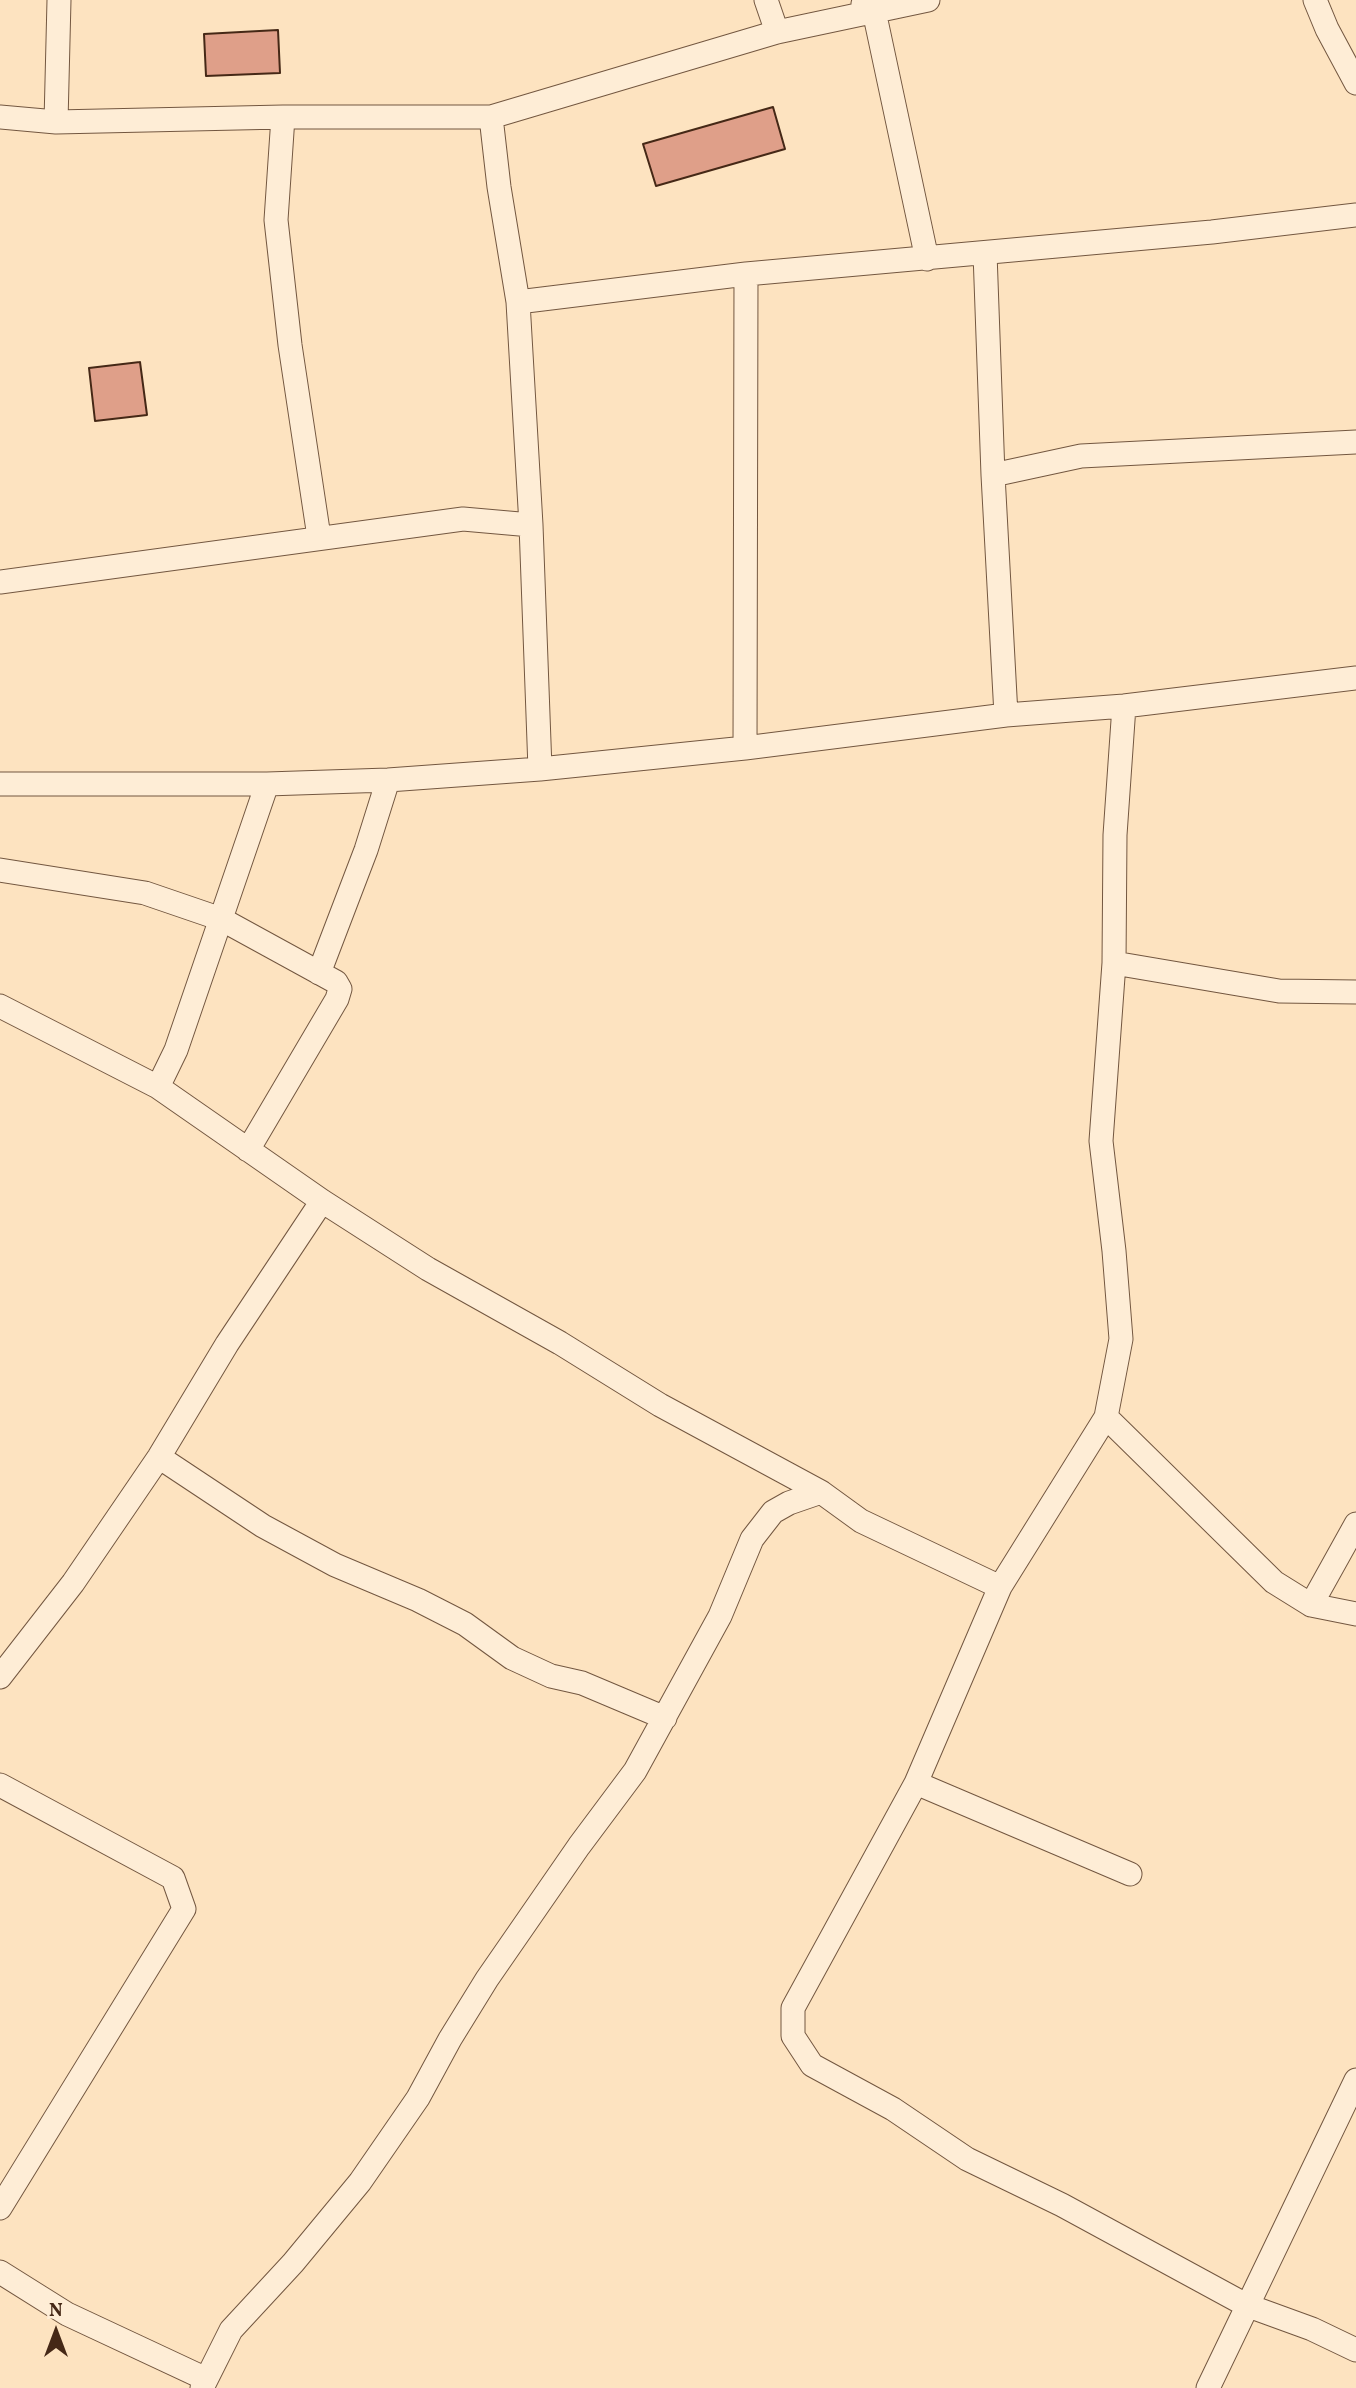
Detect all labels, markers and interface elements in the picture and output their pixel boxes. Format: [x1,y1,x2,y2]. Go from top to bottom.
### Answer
north arrow [21,2297,91,2367]
text: N [49,2298,63,2324]

